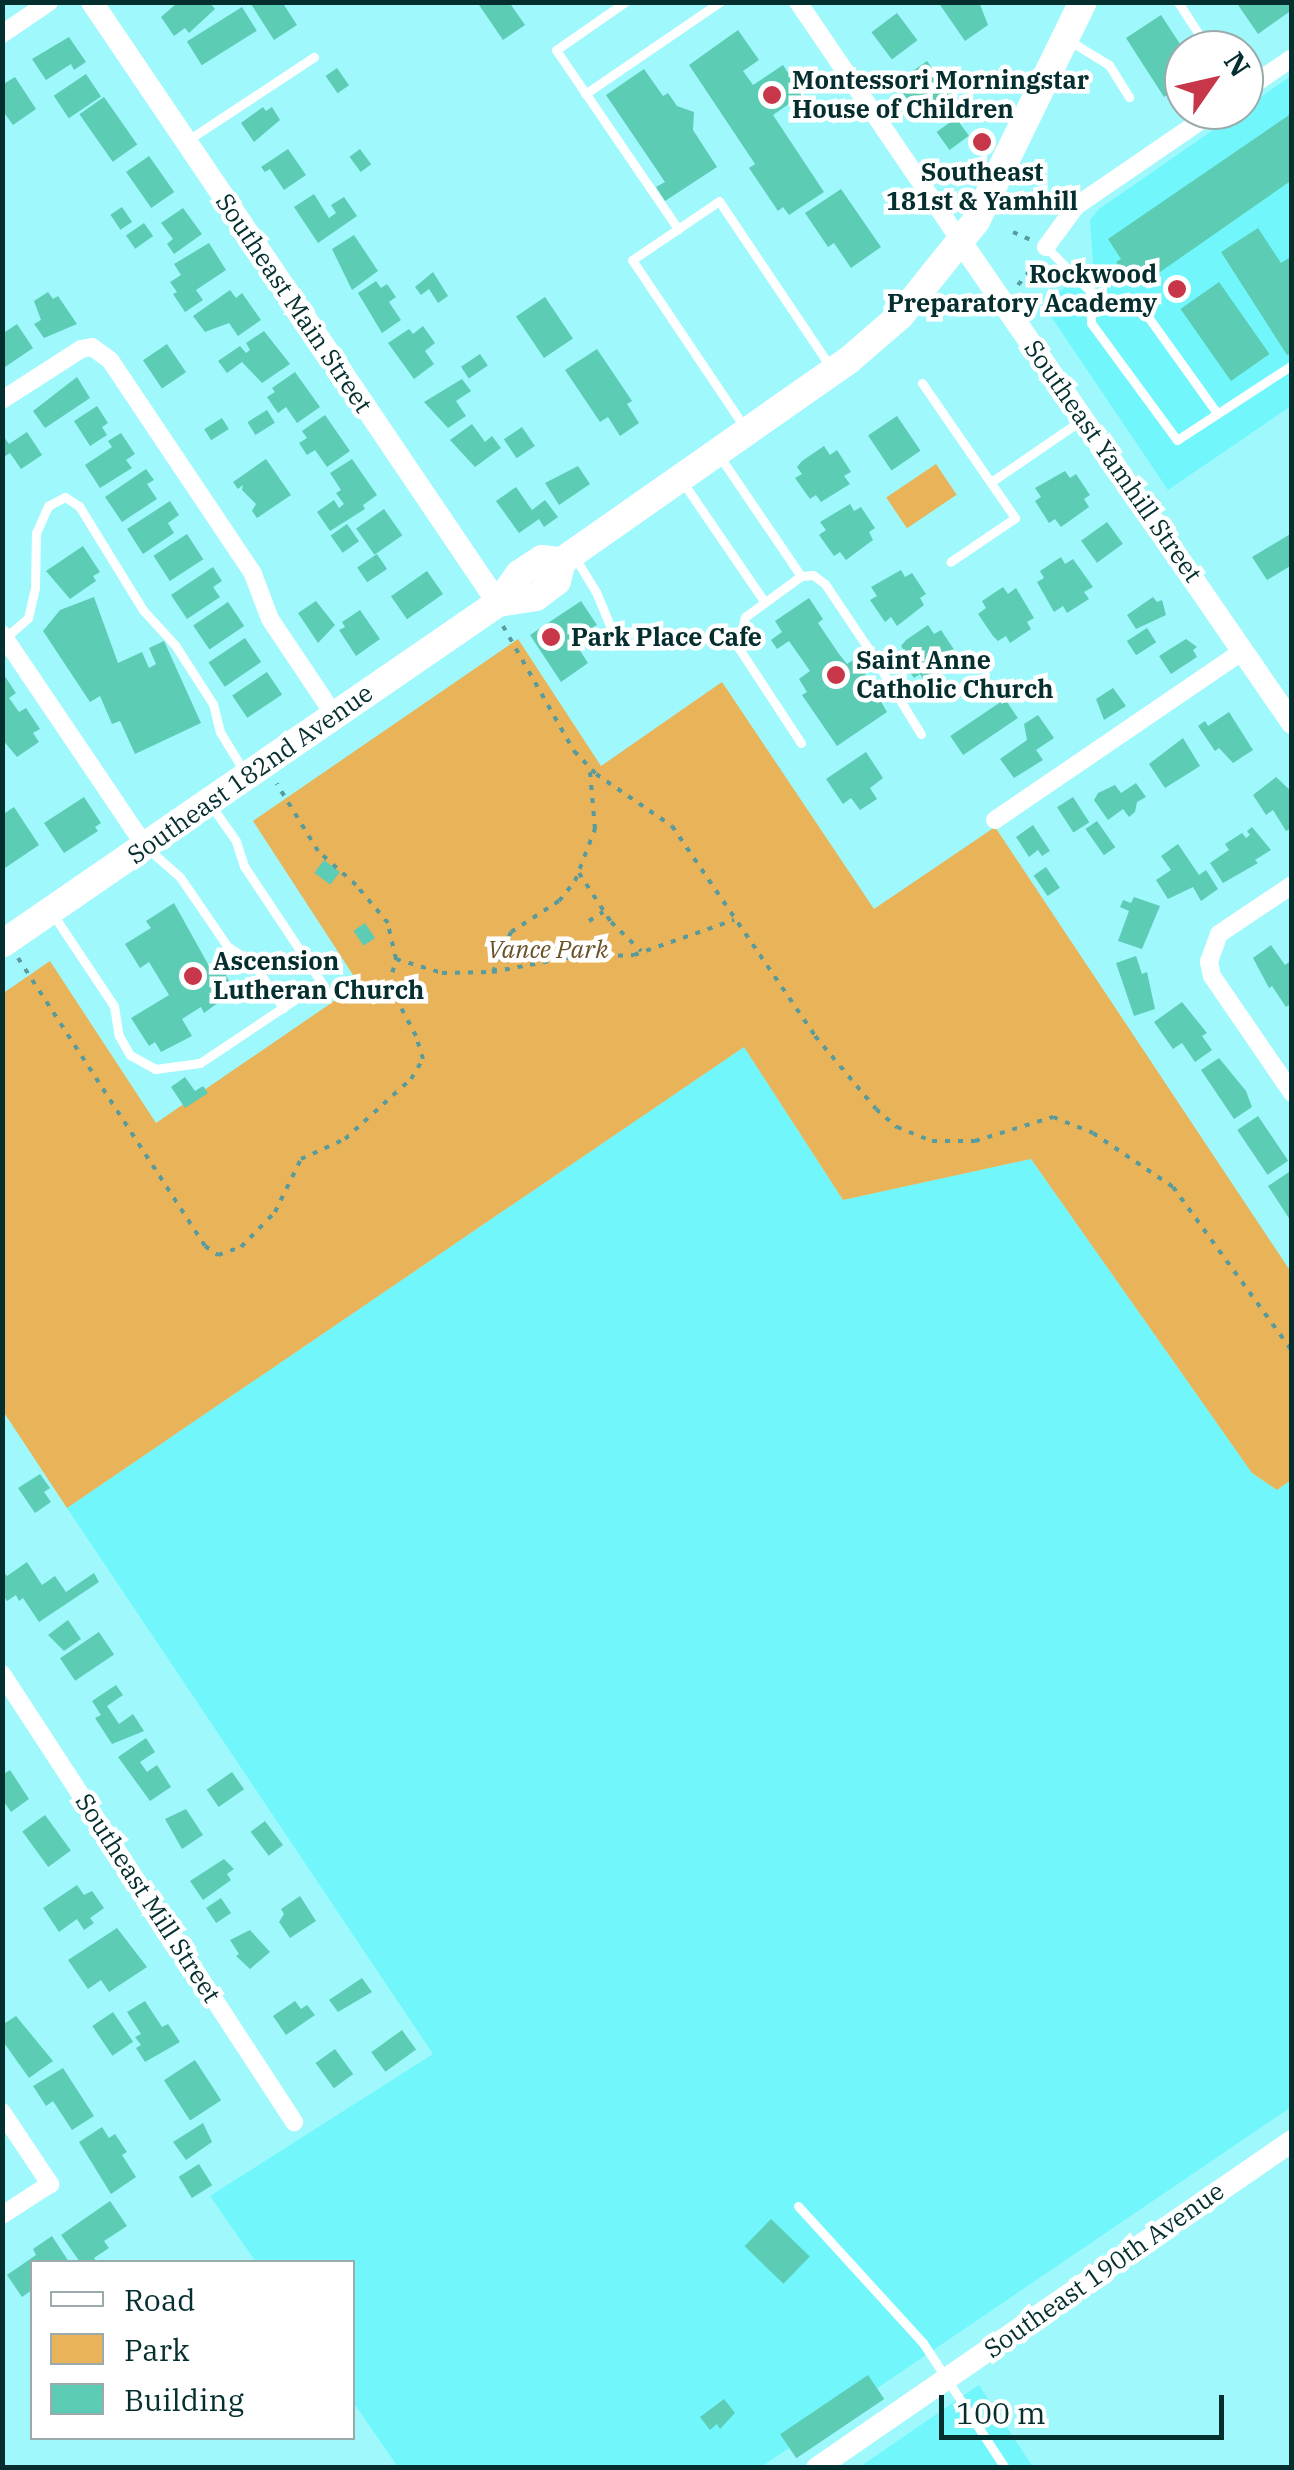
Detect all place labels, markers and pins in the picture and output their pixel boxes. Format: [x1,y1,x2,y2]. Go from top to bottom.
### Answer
place label: Montessori Morningstar House of Children [792,66,1089,125]
marker: Montessori Morningstar House of Children [761,84,783,106]
marker: Southeast 181st & Yamhill [971,131,993,153]
place label: Southeast 181st & Yamhill [886,158,1078,217]
place label: Rockwood Preparatory Academy [887,260,1157,319]
marker: Rockwood Preparatory Academy [1166,278,1188,300]
place label: Park Place Cafe [571,622,762,652]
marker: Park Place Cafe [540,626,562,648]
place label: Saint Anne Catholic Church [856,646,1054,705]
marker: Saint Anne Catholic Church [825,664,847,686]
place label: Ascension Lutheran Church [213,947,424,1006]
marker: Ascension Lutheran Church [182,965,204,987]

